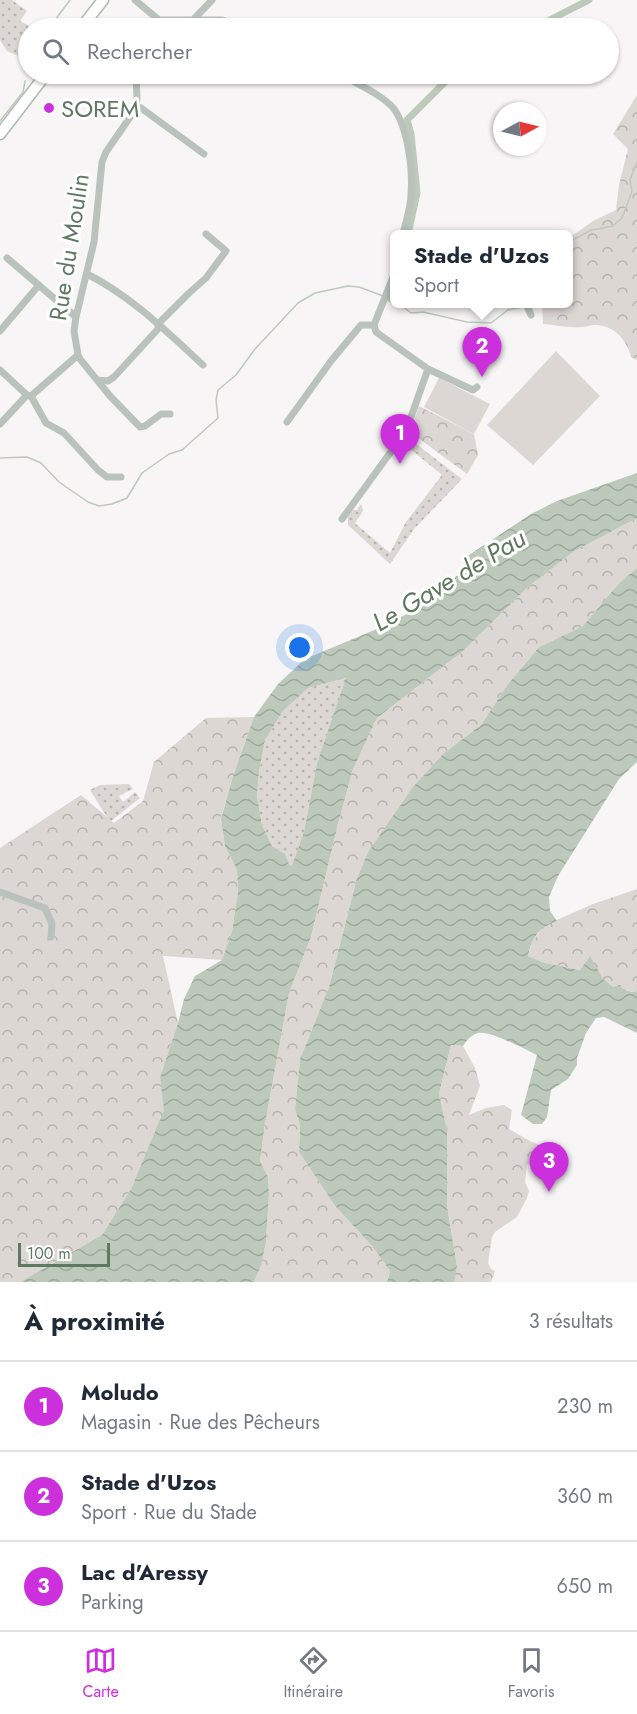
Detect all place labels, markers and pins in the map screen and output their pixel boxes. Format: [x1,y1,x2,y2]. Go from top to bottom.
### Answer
place label: SOREM [61,91,139,126]
marker: SOREM [42,101,56,115]
pin: 2 [462,328,502,377]
pin: 1 [380,414,420,464]
pin: 3 [530,1142,568,1192]

